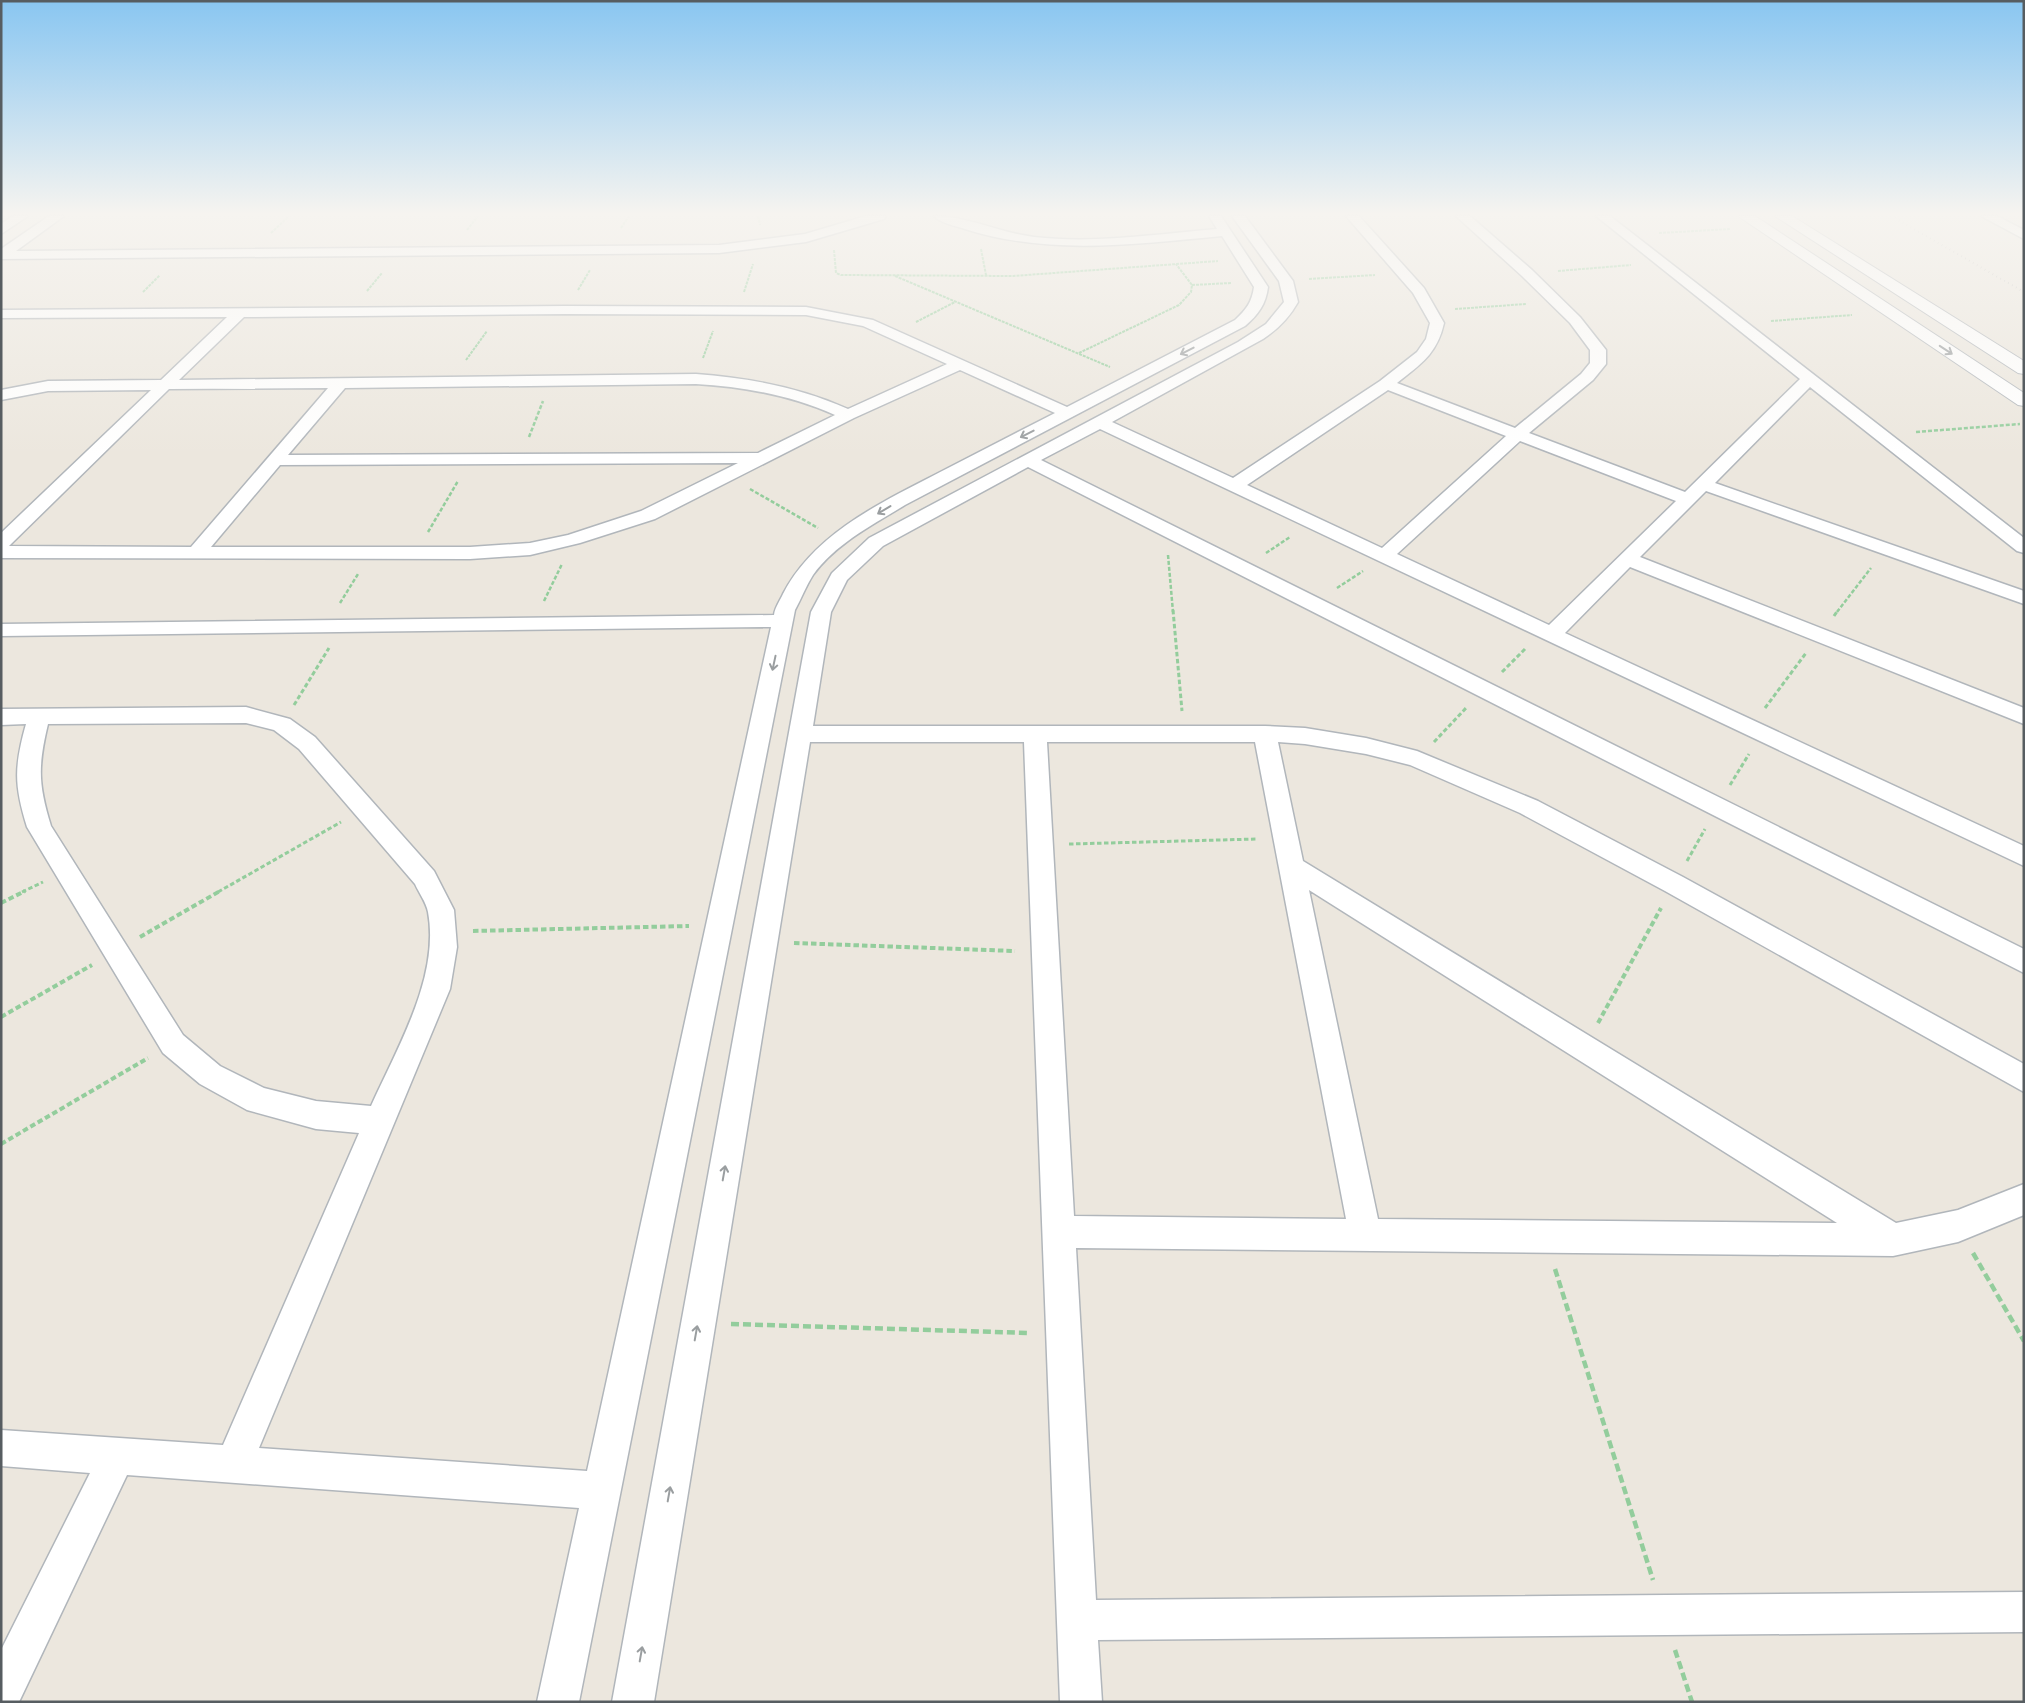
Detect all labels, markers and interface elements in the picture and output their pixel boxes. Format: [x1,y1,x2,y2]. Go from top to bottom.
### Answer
one-way arrow [1938,345,1952,355]
one-way arrow [1180,347,1195,356]
one-way arrow [1020,429,1035,439]
one-way arrow [877,505,891,515]
one-way arrow [769,654,778,670]
one-way arrow [720,1166,730,1182]
one-way arrow [692,1326,702,1342]
one-way arrow [664,1486,674,1502]
one-way arrow [636,1646,646,1662]

